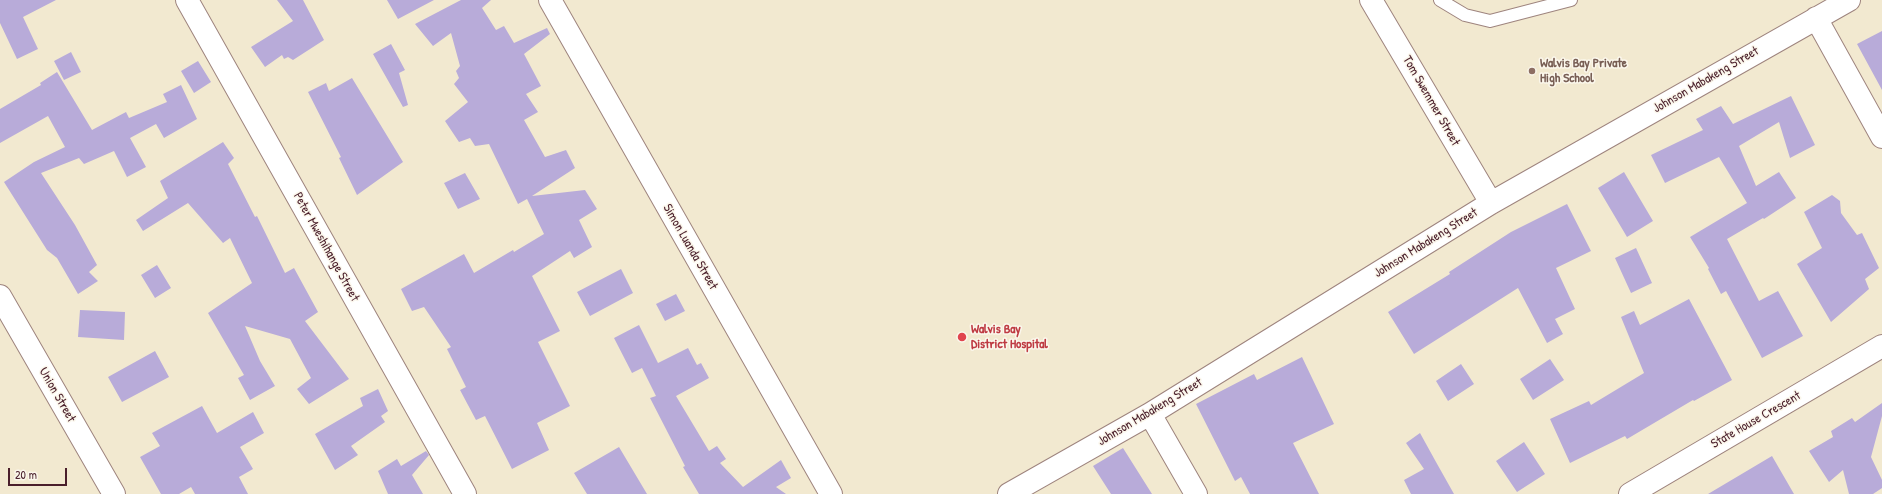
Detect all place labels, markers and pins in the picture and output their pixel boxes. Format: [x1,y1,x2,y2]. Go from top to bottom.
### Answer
place label: Walvis Bay Private High School [1540,56,1627,87]
marker: Walvis Bay Private High School [1527,66,1537,76]
place label: Walvis Bay District Hospital [971,322,1048,353]
marker: Walvis Bay District Hospital [956,331,968,343]

